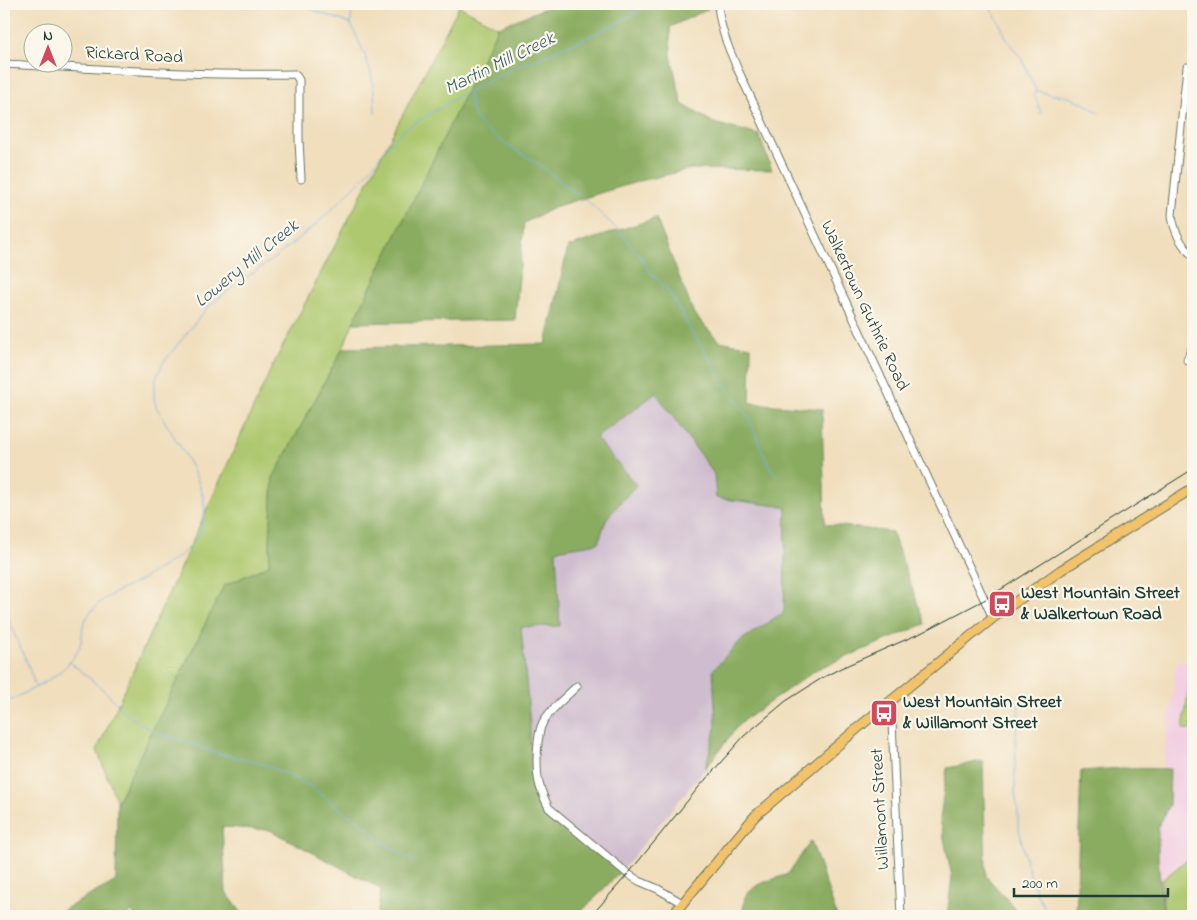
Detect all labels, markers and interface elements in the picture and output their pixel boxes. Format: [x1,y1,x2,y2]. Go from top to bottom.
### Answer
north arrow [22,22,72,72]
water label: Martin Mill Creek [440,25,560,102]
text: N [43,26,53,47]
street label: Rickard Road [84,40,184,72]
water label: Lowery Mill Creek [189,213,305,314]
street label: Walkertown Guthrie Road [813,216,915,396]
place label: West Mountain Street & Walkertown Road [1020,581,1181,628]
bus stop icon: West Mountain Street & Walkertown Road [987,589,1017,619]
place label: West Mountain Street & Willamont Street [902,690,1063,737]
bus stop icon: West Mountain Street & Willamont Street [869,698,899,728]
street label: Willamont Street [865,747,897,871]
scale bar [1014,865,1168,897]
text: 200 m [1022,873,1058,895]

